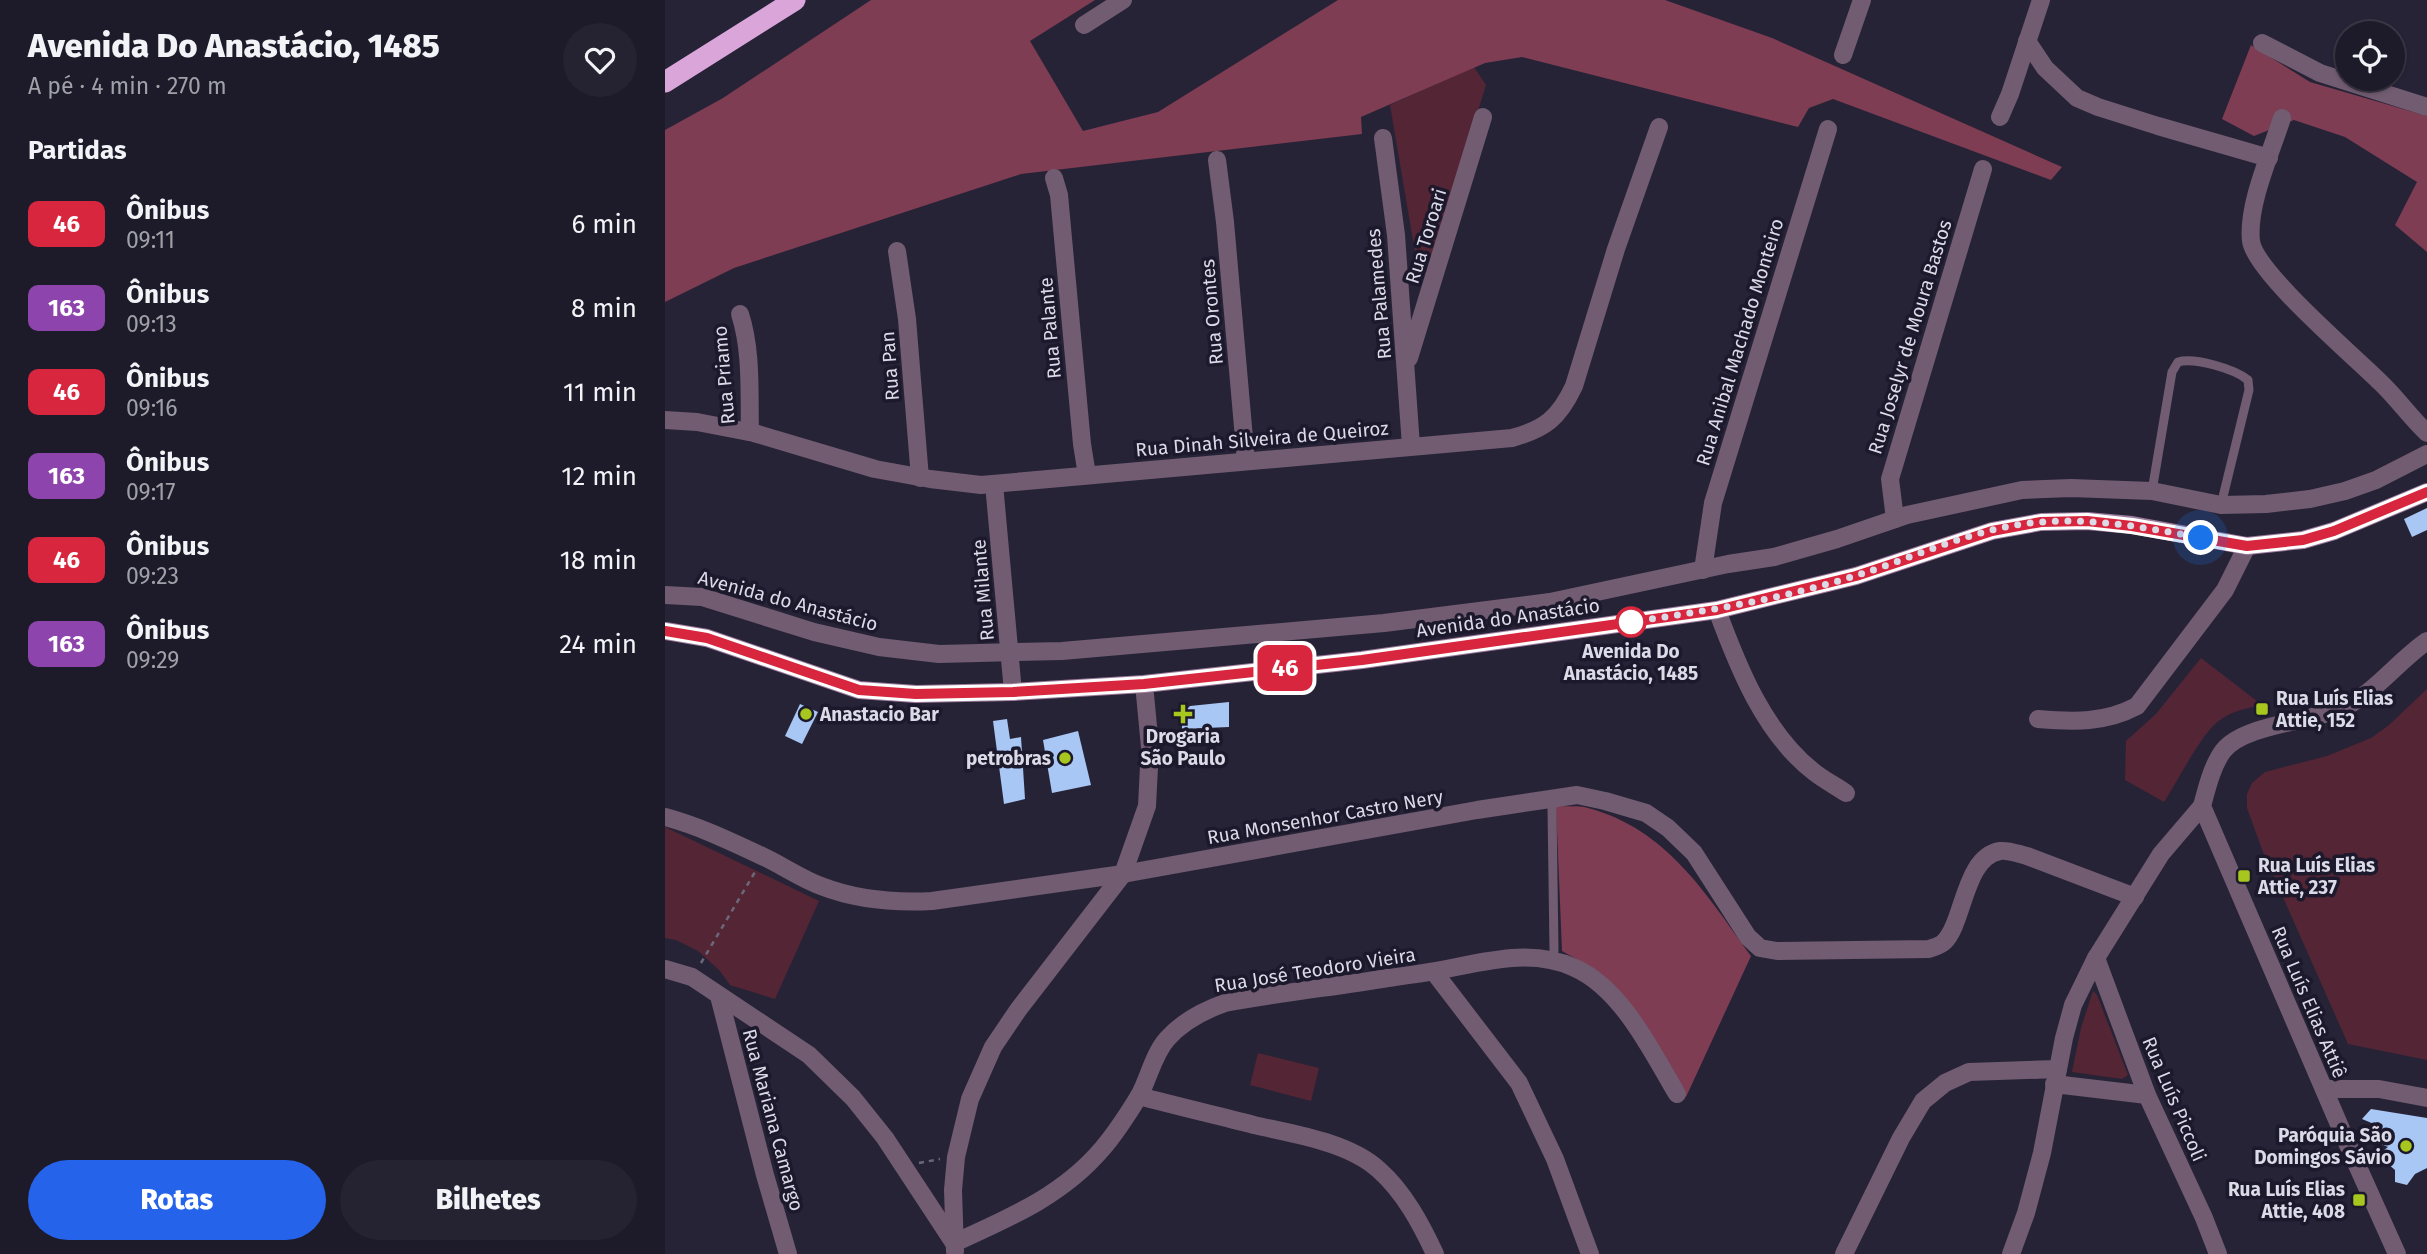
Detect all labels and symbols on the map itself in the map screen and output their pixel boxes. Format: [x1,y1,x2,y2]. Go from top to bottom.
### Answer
street label: Rua Toroari [1401,186,1451,286]
street label: Rua Anibal Machado Monteiro [1691,216,1789,468]
street label: Rua Joselyr de Moura Bastos [1863,217,1957,457]
street label: Rua Palamedes [1362,228,1396,360]
street label: Rua Orontes [1196,258,1228,366]
street label: Rua Palante [1034,276,1066,380]
street label: Rua Priamo [708,325,740,425]
street label: Rua Pan [876,331,904,401]
street label: Rua Dinah Silveira de Queiroz [1134,416,1390,462]
your location [2183,520,2218,555]
street label: Rua Milante [967,538,999,642]
street label: Avenida do Anastácio [696,566,880,636]
street label: Avenida do Anastácio [1415,594,1601,642]
marker: Avenida Do Anastácio, 1485 [1616,607,1646,637]
place label: Avenida Do Anastácio, 1485 [1563,640,1698,685]
line badge: 46 [1253,645,1317,691]
place label: Rua Luís Elias Attie, 152 [2275,687,2393,732]
marker: Rua Luís Elias Attie, 152 [2254,701,2270,717]
place label: Anastacio Bar [819,703,939,726]
marker: Anastacio Bar [798,706,814,722]
marker: Drogaria São Paulo [1175,706,1191,722]
place label: Drogaria São Paulo [1140,725,1226,770]
place label: petrobras [966,747,1051,770]
marker: petrobras [1057,750,1073,766]
street label: Rua Monsenhor Castro Nery [1205,785,1445,849]
place label: Rua Luís Elias Attie, 237 [2257,854,2375,899]
marker: Rua Luís Elias Attie, 237 [2236,868,2252,884]
street label: Rua Luís Elias Attiê [2267,923,2351,1081]
street label: Rua José Teodoro Vieira [1213,943,1417,997]
street label: Rua Mariana Camargo [738,1026,808,1214]
street label: Rua Luís Piccoli [2137,1033,2211,1165]
place label: Paróquia São Domingos Sávio [2254,1124,2392,1169]
marker: Paróquia São Domingos Sávio [2398,1138,2414,1154]
place label: Rua Luís Elias Attie, 408 [2228,1178,2345,1223]
marker: Rua Luís Elias Attie, 408 [2351,1192,2367,1208]

